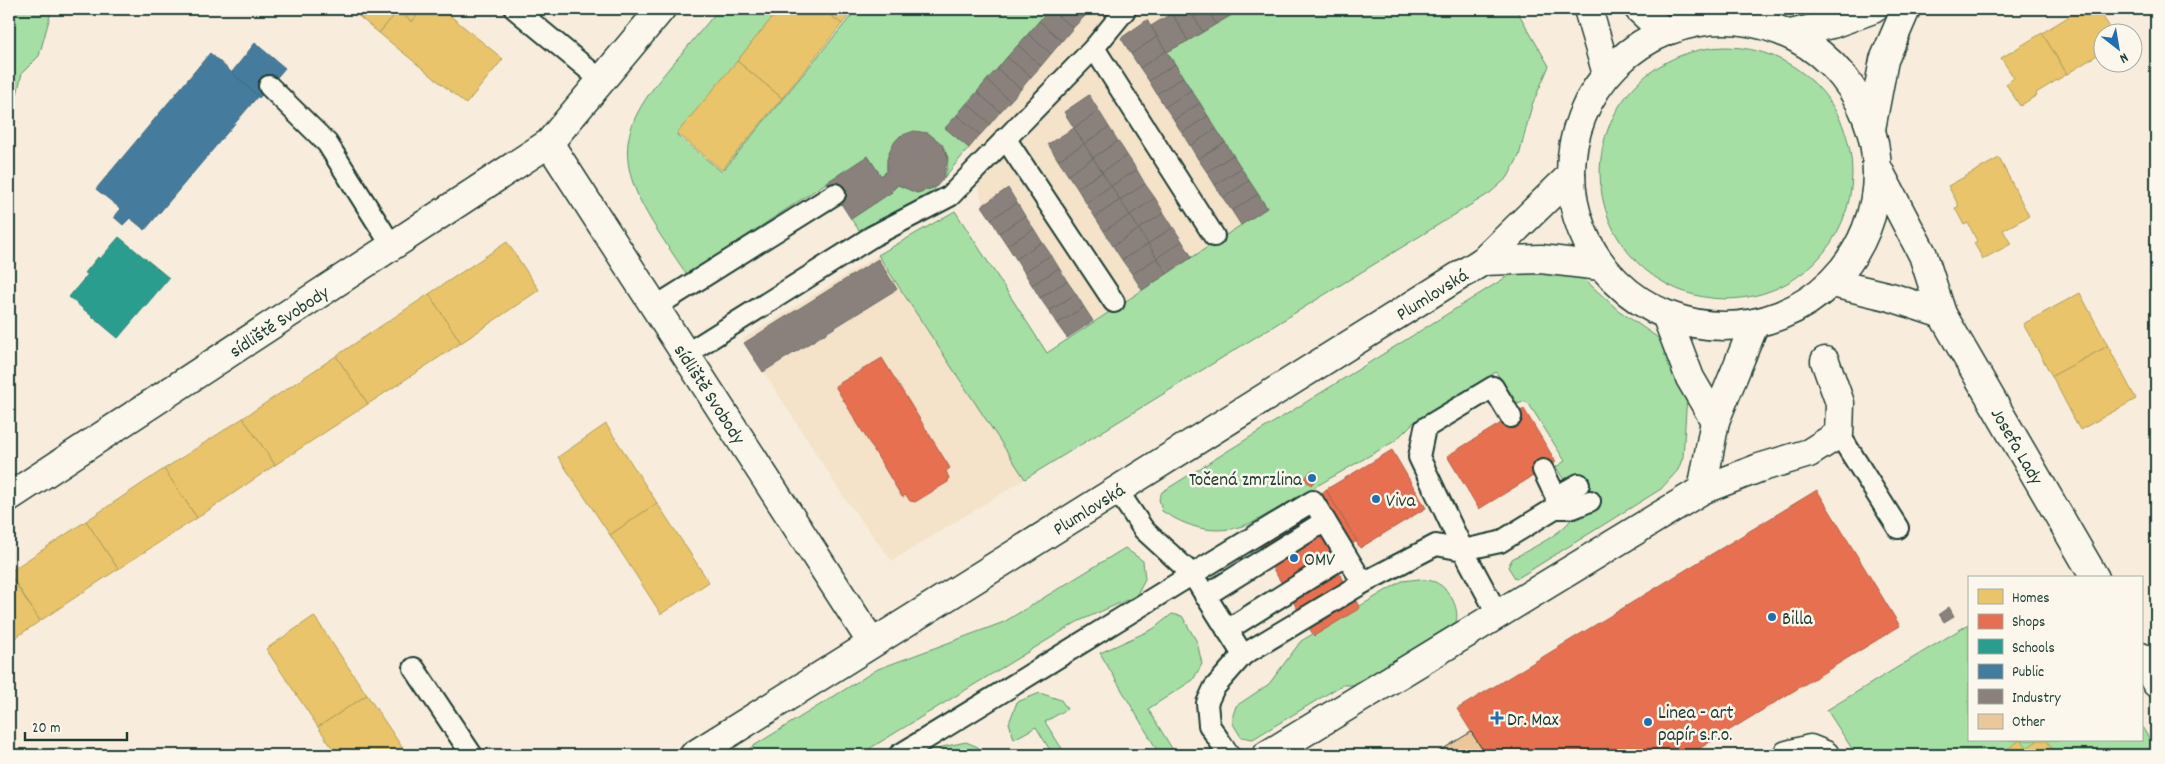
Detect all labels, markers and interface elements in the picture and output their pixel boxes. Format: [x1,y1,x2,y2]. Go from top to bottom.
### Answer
north arrow [2092,22,2142,72]
text: N [2115,47,2132,68]
street label: Plumlovská [1392,263,1475,329]
street label: sídliště Svobody [225,281,336,366]
street label: sídliště Svobody [665,340,750,451]
street label: Josefa Lady [1982,404,2048,491]
place label: Točená zmrzlina [1189,468,1303,495]
marker: Točená zmrzlina [1306,472,1318,484]
street label: Plumlovská [1049,478,1132,544]
place label: Viva [1386,489,1417,516]
marker: Viva [1370,493,1382,505]
place label: OMV [1304,548,1335,575]
marker: OMV [1288,552,1300,564]
legend [1968,576,2142,742]
text: Homes [2012,588,2050,610]
place label: Billa [1782,607,1814,634]
marker: Billa [1766,611,1778,623]
text: Shops [2012,612,2045,634]
text: Schools [2012,638,2055,660]
text: Public [2012,662,2044,684]
text: Industry [2012,688,2061,710]
place label: Linea - art papír s.r.o. [1658,701,1733,750]
place label: Dr. Max [1507,708,1558,735]
scale bar [25,709,128,741]
marker: Dr. Max [1491,712,1503,724]
text: Other [2012,712,2046,734]
marker: Linea - art papír s.r.o. [1642,716,1654,728]
text: 20 m [32,718,60,740]

